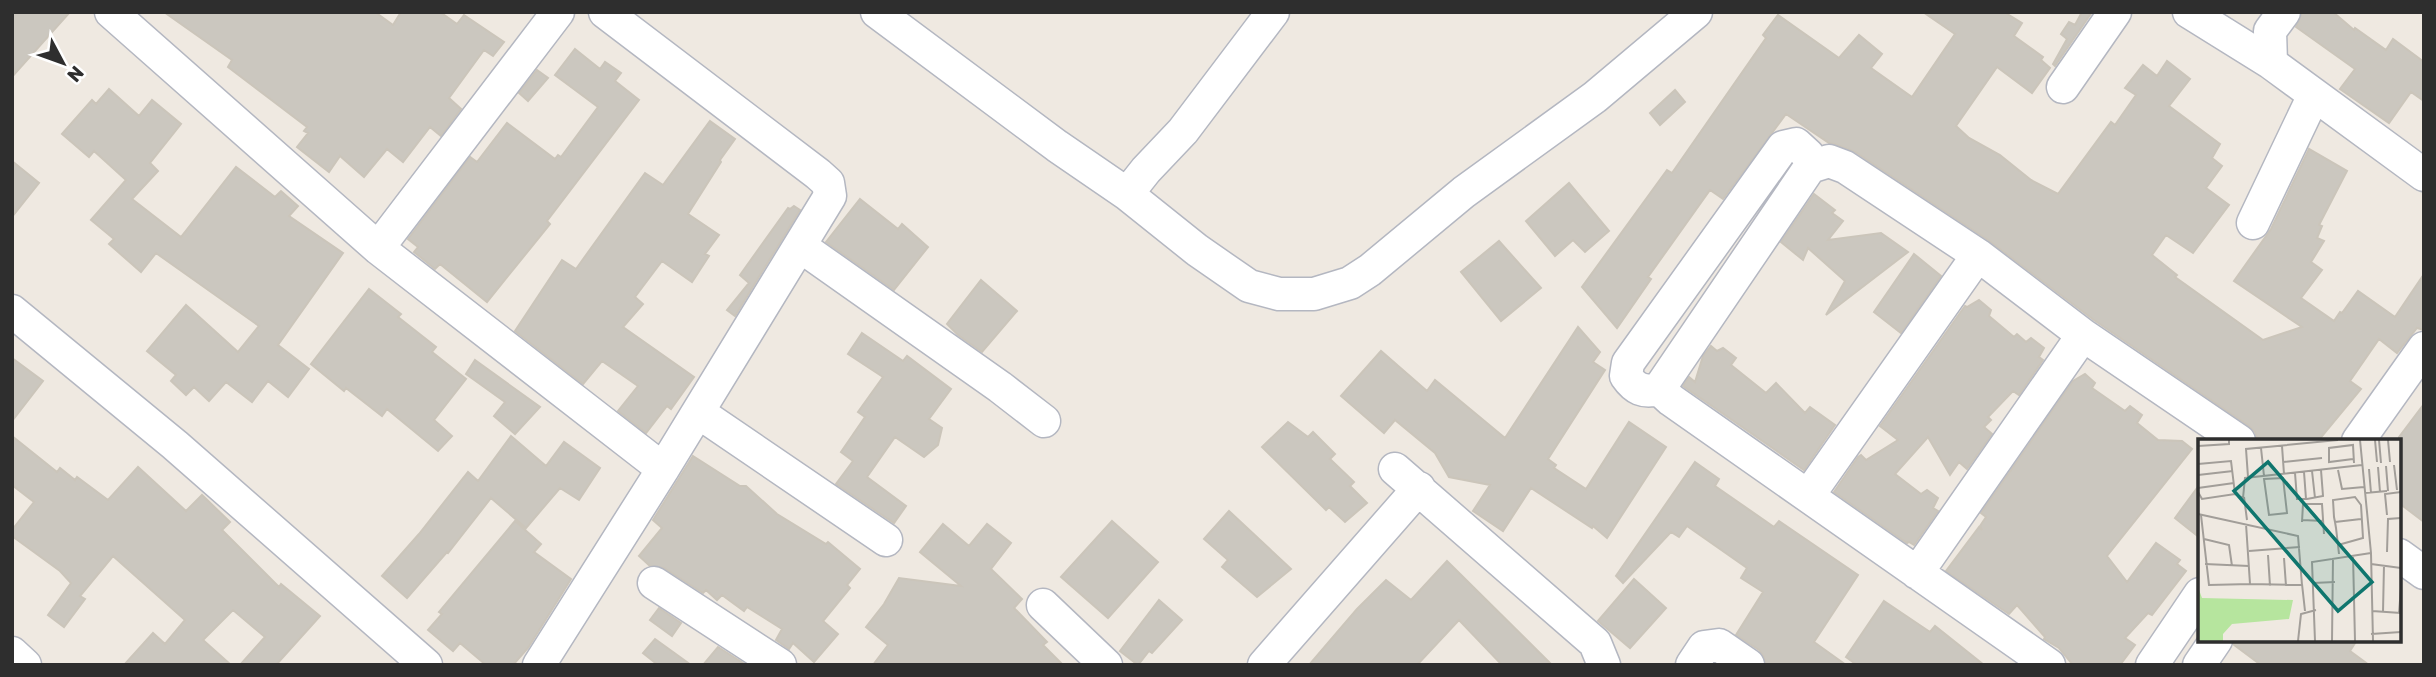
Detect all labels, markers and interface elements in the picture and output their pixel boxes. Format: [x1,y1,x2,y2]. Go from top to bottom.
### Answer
north arrow [28,28,98,98]
text: N [62,61,89,87]
inset map [2198,439,2401,642]

